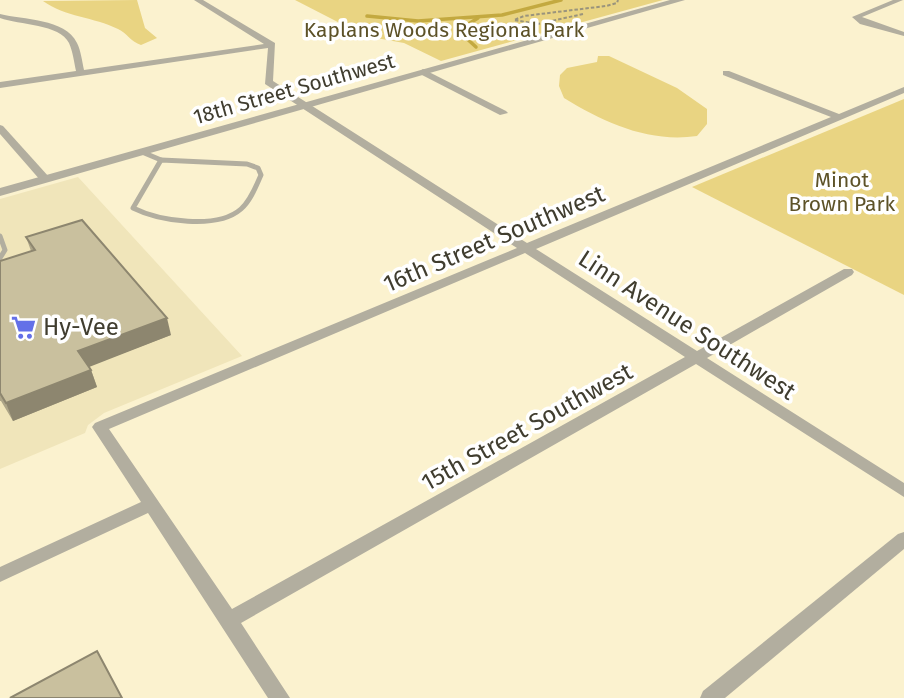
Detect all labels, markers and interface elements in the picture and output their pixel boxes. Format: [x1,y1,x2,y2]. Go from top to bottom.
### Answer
park label: Kaplans Woods Regional Park [304,17,584,43]
street label: 18th Street Southwest [190,48,398,130]
park label: Minot Brown Park [789,167,896,217]
street label: 16th Street Southwest [379,180,609,298]
street label: Linn Avenue Southwest [573,244,801,406]
supermarket icon: Hy-Vee [9,313,37,341]
place label: Hy-Vee [43,313,119,341]
street label: 15th Street Southwest [417,357,638,497]

